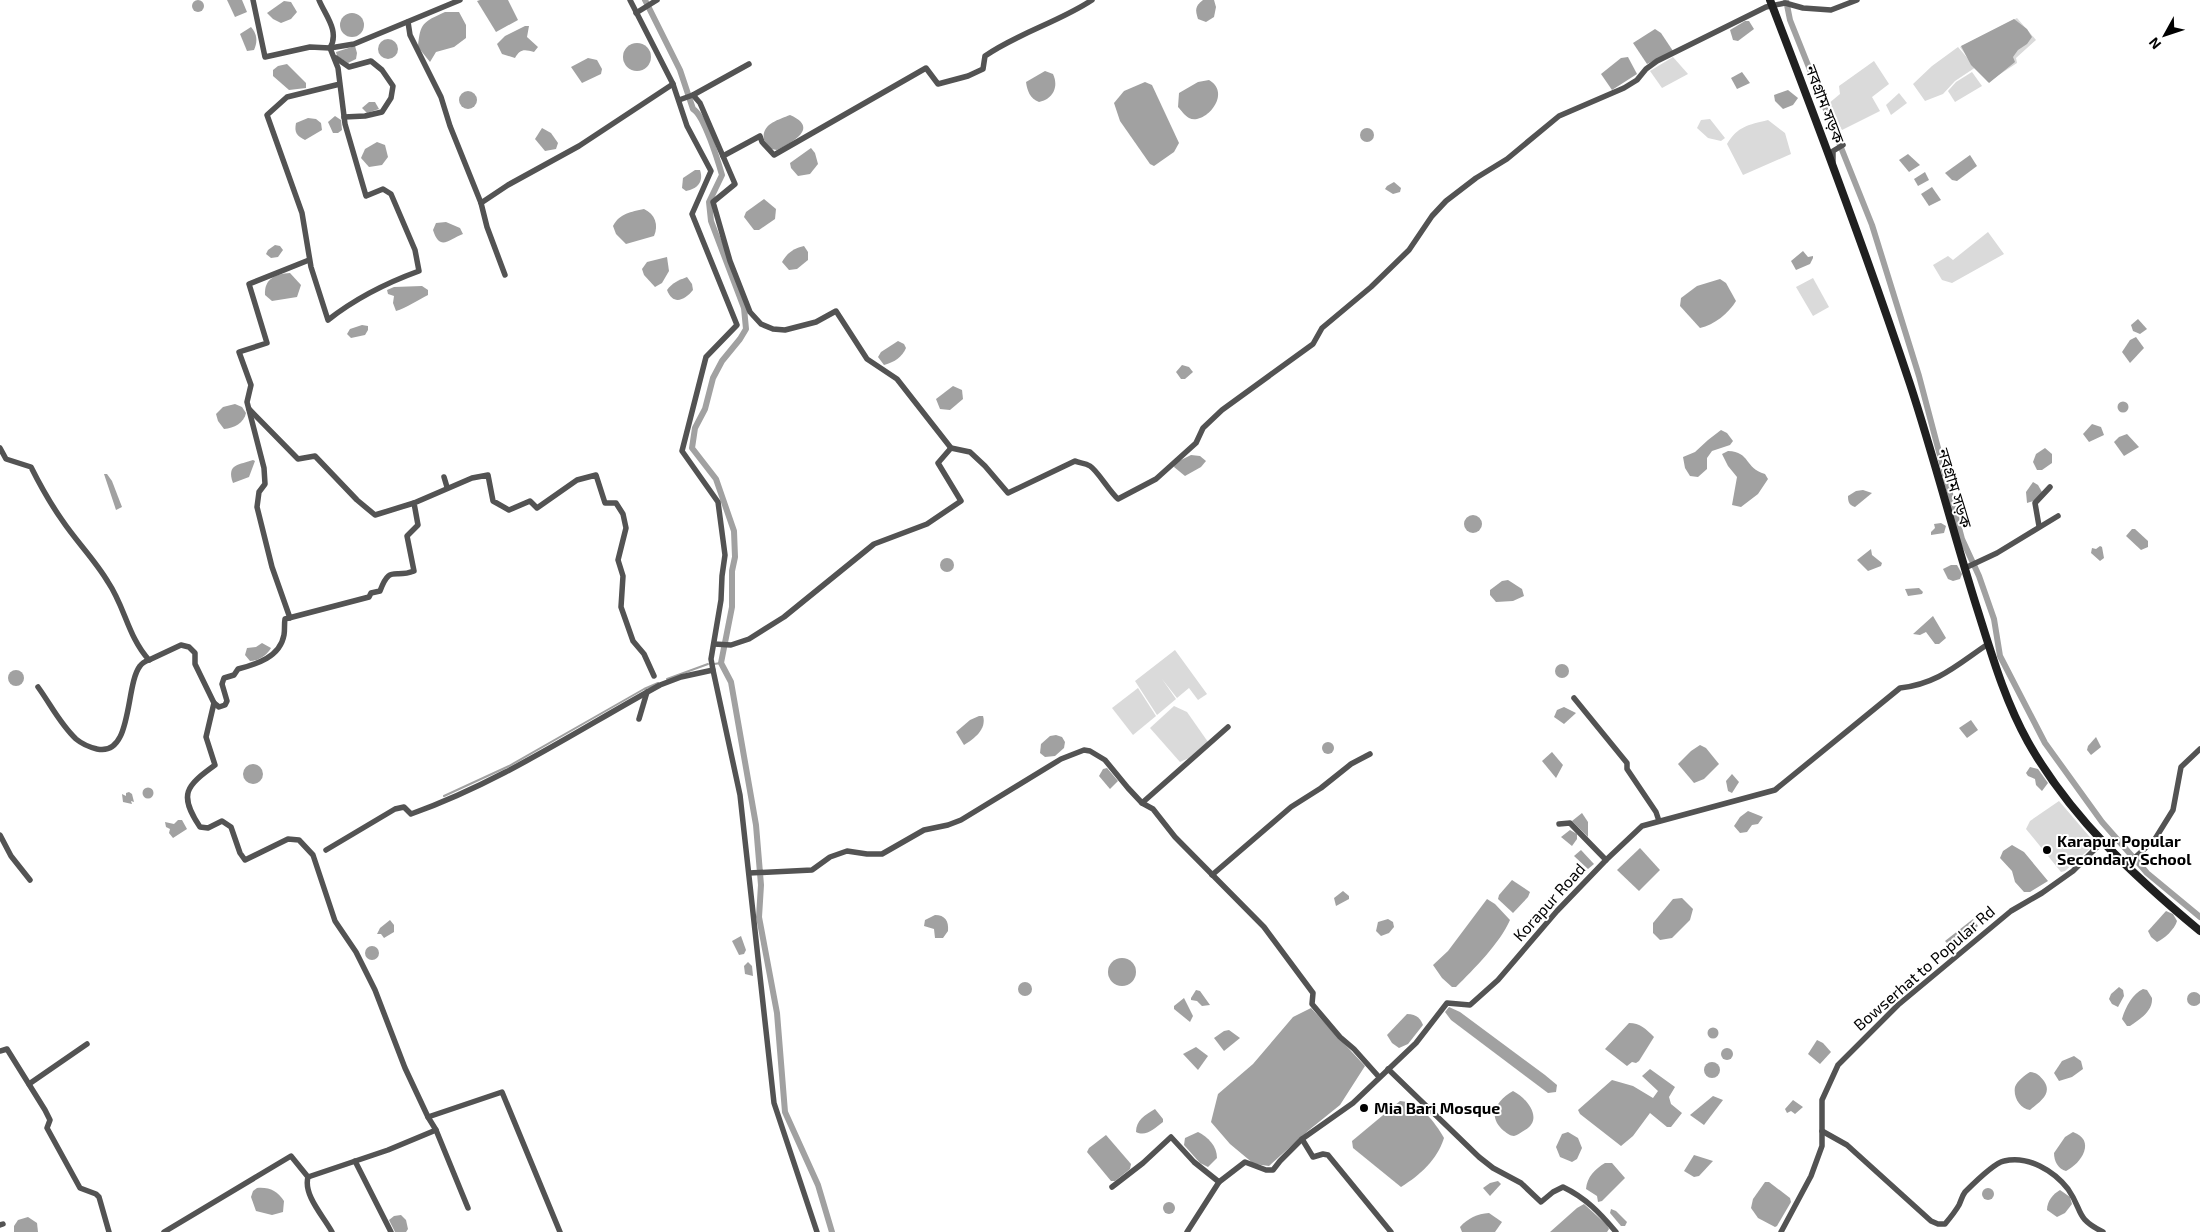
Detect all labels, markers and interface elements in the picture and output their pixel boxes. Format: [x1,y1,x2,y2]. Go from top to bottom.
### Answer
north arrow [2140,10,2190,60]
text: N [2145,34,2164,53]
street label: নবগ্রাম সড়ক [1802,61,1849,147]
street label: নবগ্রাম সড়ক [1934,445,1977,531]
place label: Karapur Popular Secondary School [2057,831,2192,869]
marker: Karapur Popular Secondary School [2041,844,2053,856]
street label: Korapur Road [1509,859,1589,945]
street label: Bowserhat to Popular Rd [1849,901,1998,1034]
place label: Mia Bari Mosque [1374,1098,1500,1117]
marker: Mia Bari Mosque [1358,1102,1370,1114]

